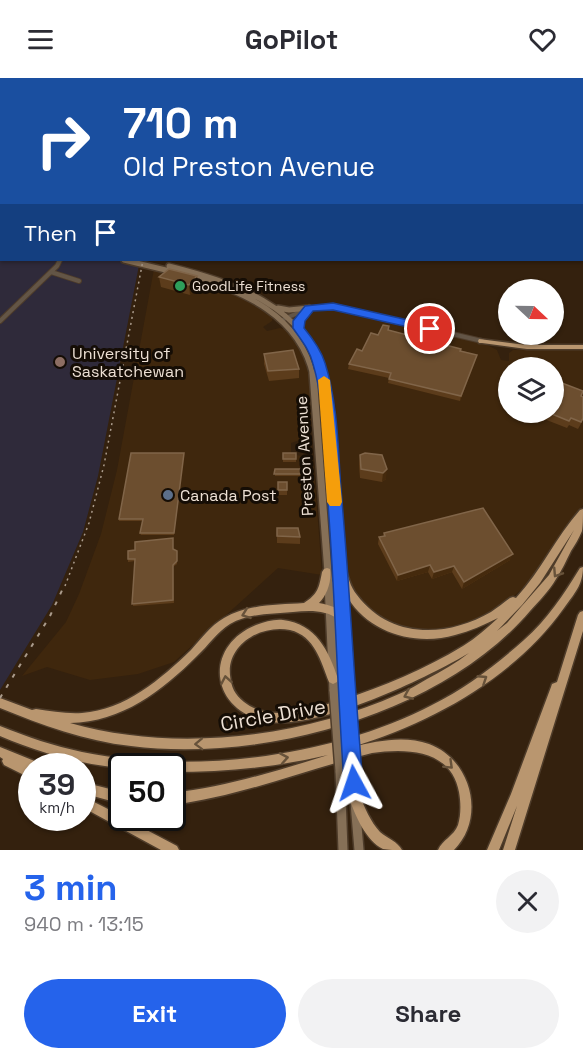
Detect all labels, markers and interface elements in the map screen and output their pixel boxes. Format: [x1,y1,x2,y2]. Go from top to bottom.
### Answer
text: GoPilot [245,22,338,57]
icon: menu [24,23,57,56]
icon: heart [526,23,559,56]
text: 710 m [123,97,239,150]
icon: right [24,102,102,180]
text: Old Preston Avenue [123,149,375,184]
icon: arrive [89,216,122,249]
text: Then [24,219,77,247]
place label: GoodLife Fitness [192,277,305,295]
marker: GoodLife Fitness [173,279,187,293]
north arrow [498,279,564,345]
map controls [498,279,564,423]
pin [404,303,455,354]
icon: arrive [413,312,446,345]
place label: University of Saskatchewan [72,343,184,382]
marker: University of Saskatchewan [53,355,67,369]
button: layers [498,357,564,423]
street label: Preston Avenue [291,395,318,517]
place label: Canada Post [180,485,277,506]
marker: Canada Post [161,488,175,502]
one-way arrow [552,567,564,577]
one-way arrow [241,606,252,619]
one-way arrow [221,675,233,685]
one-way arrow [477,675,488,686]
one-way arrow [403,687,414,699]
street label: Circle Drive [218,693,328,737]
one-way arrow [195,737,204,750]
position arrow [322,751,386,815]
speed limit sign: 50 [108,753,186,831]
one-way arrow [280,753,289,765]
one-way arrow [442,757,453,768]
text: 39 [39,765,75,804]
text: km/h [39,798,75,817]
text: 3 min [24,865,118,911]
button: close [496,870,559,933]
text: 940 m · 13:15 [24,911,144,937]
button: Exit [24,979,286,1048]
button: Share [298,979,559,1048]

